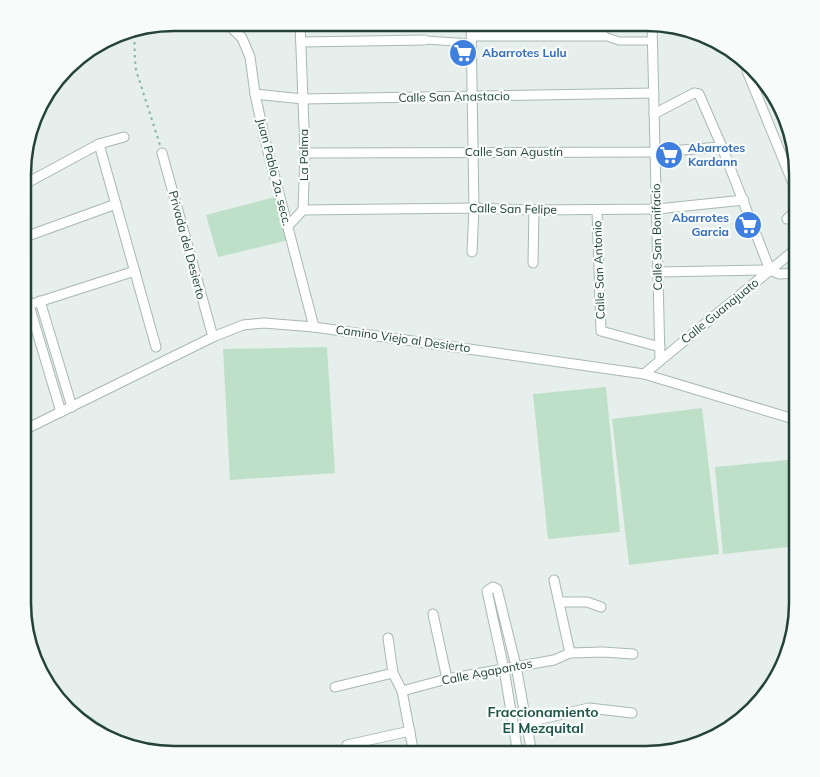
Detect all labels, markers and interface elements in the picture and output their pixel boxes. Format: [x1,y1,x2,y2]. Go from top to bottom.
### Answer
supermarket icon: Abarrotes Lulu [448,38,478,68]
place label: Abarrotes Lulu [482,45,567,60]
street label: Calle San Anastacio [398,88,510,105]
street label: Juan Pablo 2a. secc. [254,117,295,227]
street label: La Palma [296,129,311,181]
supermarket icon: Abarrotes Kardann [654,140,684,170]
place label: Abarrotes Kardann [688,140,745,169]
street label: Calle San Agustín [465,144,563,159]
street label: Calle San Bonifacio [648,183,665,291]
street label: Privada del Desierto [166,189,209,301]
street label: Calle San Felipe [469,200,557,217]
place label: Abarrotes Garcia [672,210,729,239]
supermarket icon: Abarrotes Garcia [733,210,763,240]
street label: Calle San Antonio [589,220,608,320]
street label: Calle Guanajuato [678,275,762,347]
street label: Camino Viejo al Desierto [335,322,472,355]
street label: Calle Agapantos [440,655,534,688]
district label: Fraccionamiento El Mezquital [488,703,598,737]

